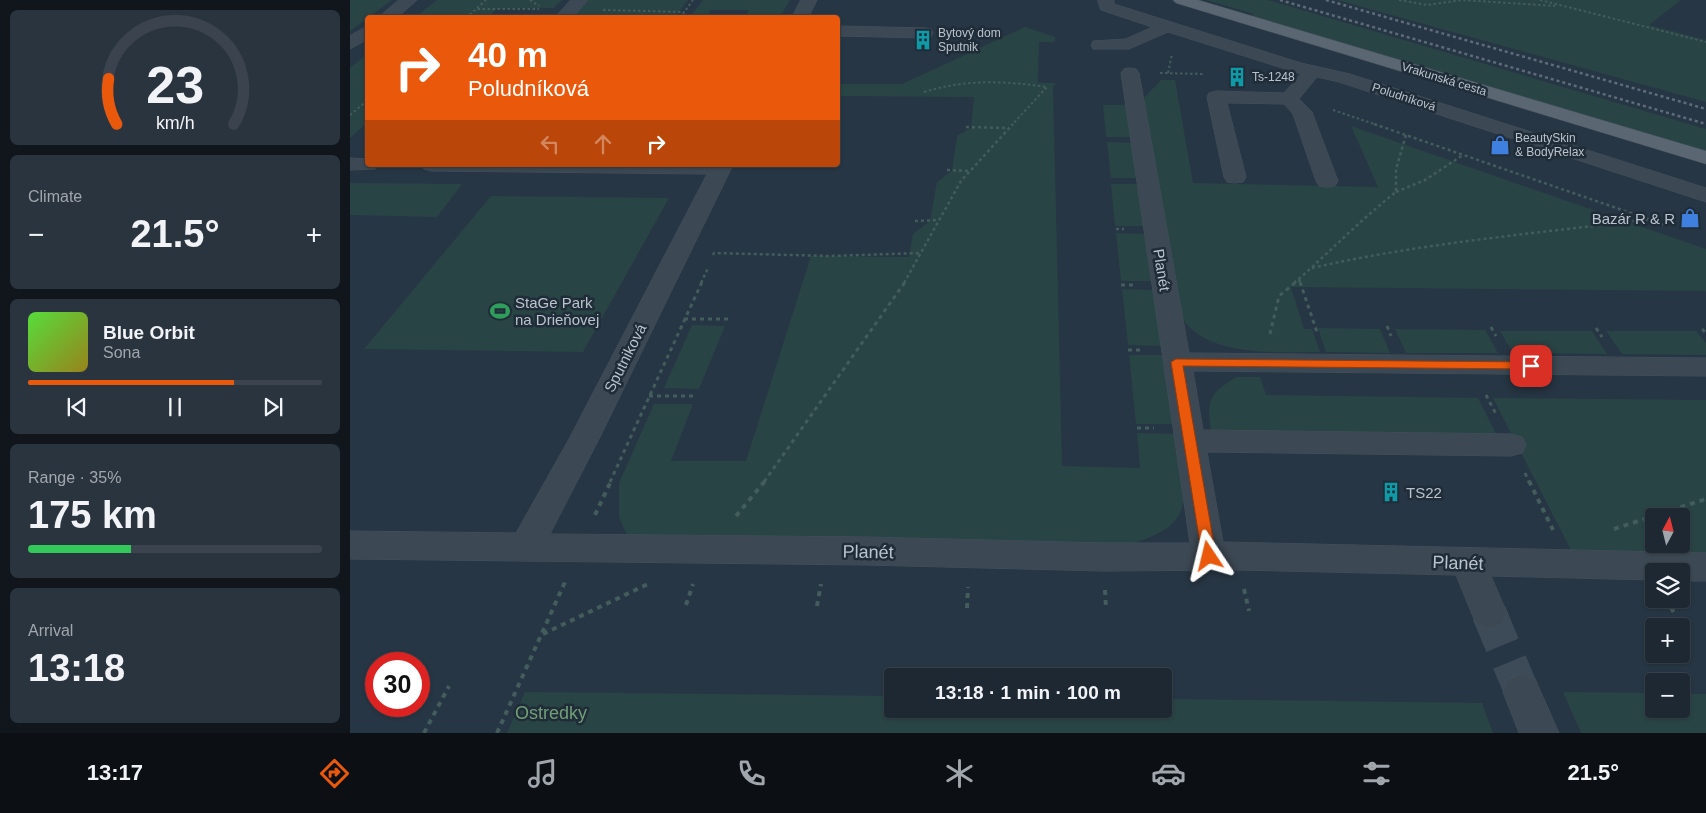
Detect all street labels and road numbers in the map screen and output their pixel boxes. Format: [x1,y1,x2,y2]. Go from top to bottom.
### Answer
street label: Vrakunská cesta [1400,59,1489,99]
street label: Poludníková [1370,80,1438,114]
street label: Planét [1150,248,1174,293]
street label: Sputniková [601,320,650,395]
street label: Planét [842,542,894,562]
street label: Planét [1432,552,1484,574]

